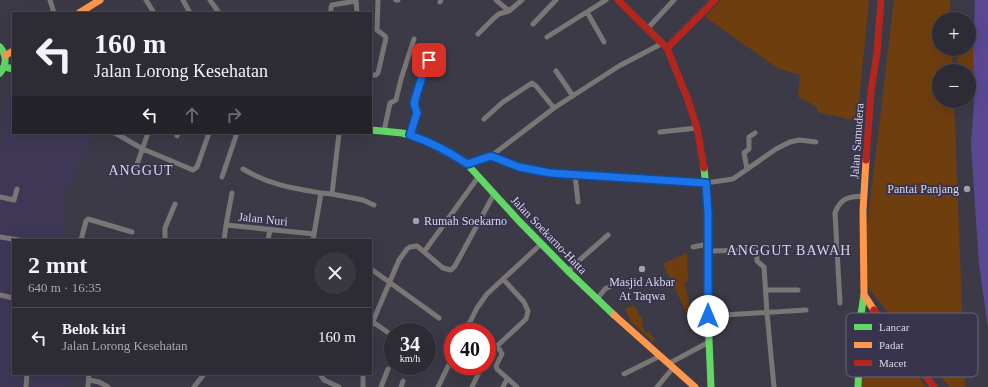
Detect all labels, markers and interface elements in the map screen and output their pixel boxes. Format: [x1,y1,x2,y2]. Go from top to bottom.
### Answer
map controls [932,12,976,108]
button: + [932,12,976,56]
icon: left [28,28,80,80]
text: 160 m [94,28,166,59]
pin [412,43,446,77]
icon: arrive [418,49,440,71]
text: Jalan Lorong Kesehatan [94,61,268,81]
button: − [932,64,976,108]
street label: Jalan Samudera [847,102,867,179]
icon: left [139,104,161,126]
icon: ahead [181,104,203,126]
icon: right [223,104,245,126]
district label: ANGGUT [108,163,174,178]
place label: Pantai Panjang [887,182,959,196]
marker: Pantai Panjang [962,184,972,194]
street label: Jalan Soekarno-Hatta [508,193,590,277]
street label: Jalan Nuri [238,209,289,229]
place label: Rumah Soekarno [424,214,507,228]
marker: Rumah Soekarno [411,216,421,226]
district label: ANGGUT BAWAH [727,243,851,258]
text: 2 mnt [28,252,87,278]
button: close [314,252,356,294]
marker: Masjid Akbar At Taqwa [637,264,647,274]
place label: Masjid Akbar At Taqwa [609,275,675,303]
text: 640 m · 16:35 [28,280,101,295]
position arrow [687,295,729,337]
legend [846,313,978,377]
text: Belok kiri [62,321,126,337]
text: Lancar [879,321,910,333]
speed limit sign: 40 [444,323,496,375]
icon: left [28,327,50,349]
text: 160 m [318,329,356,345]
text: 34 [400,333,420,355]
text: Jalan Lorong Kesehatan [62,338,188,353]
text: Padat [879,339,903,351]
text: km/h [400,353,420,364]
text: Macet [879,357,906,369]

